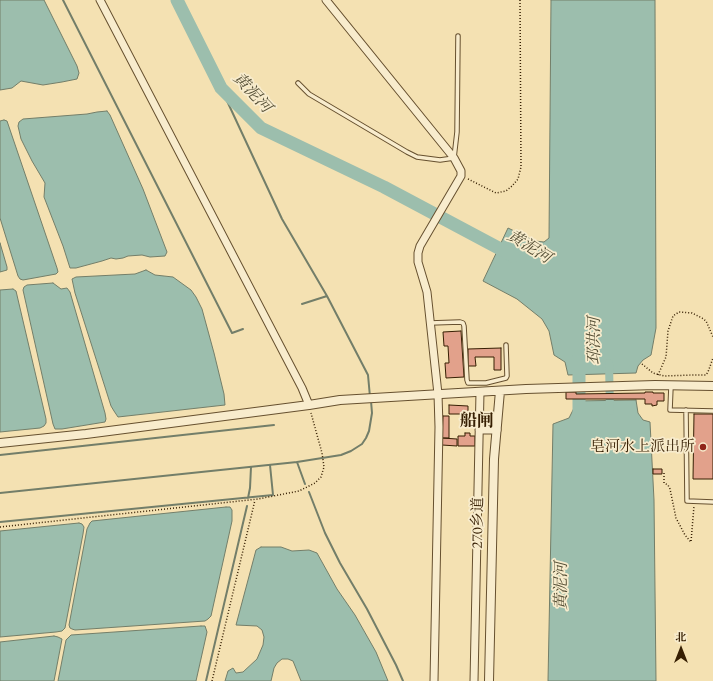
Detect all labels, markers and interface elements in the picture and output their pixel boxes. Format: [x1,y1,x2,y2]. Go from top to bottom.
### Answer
water label: 黄泥河 [229,69,275,117]
water label: 黄泥河 [504,226,554,268]
water label: 邳洪河 [585,317,605,365]
district label: 船闸 [460,411,494,431]
place label: 皂河水上派出所 [590,438,695,456]
marker: 皂河水上派出所 [698,442,708,452]
street label: 270乡道 [469,497,487,549]
water label: 黄泥河 [552,562,572,610]
north arrow [661,629,701,669]
text: 北 [676,630,687,644]

